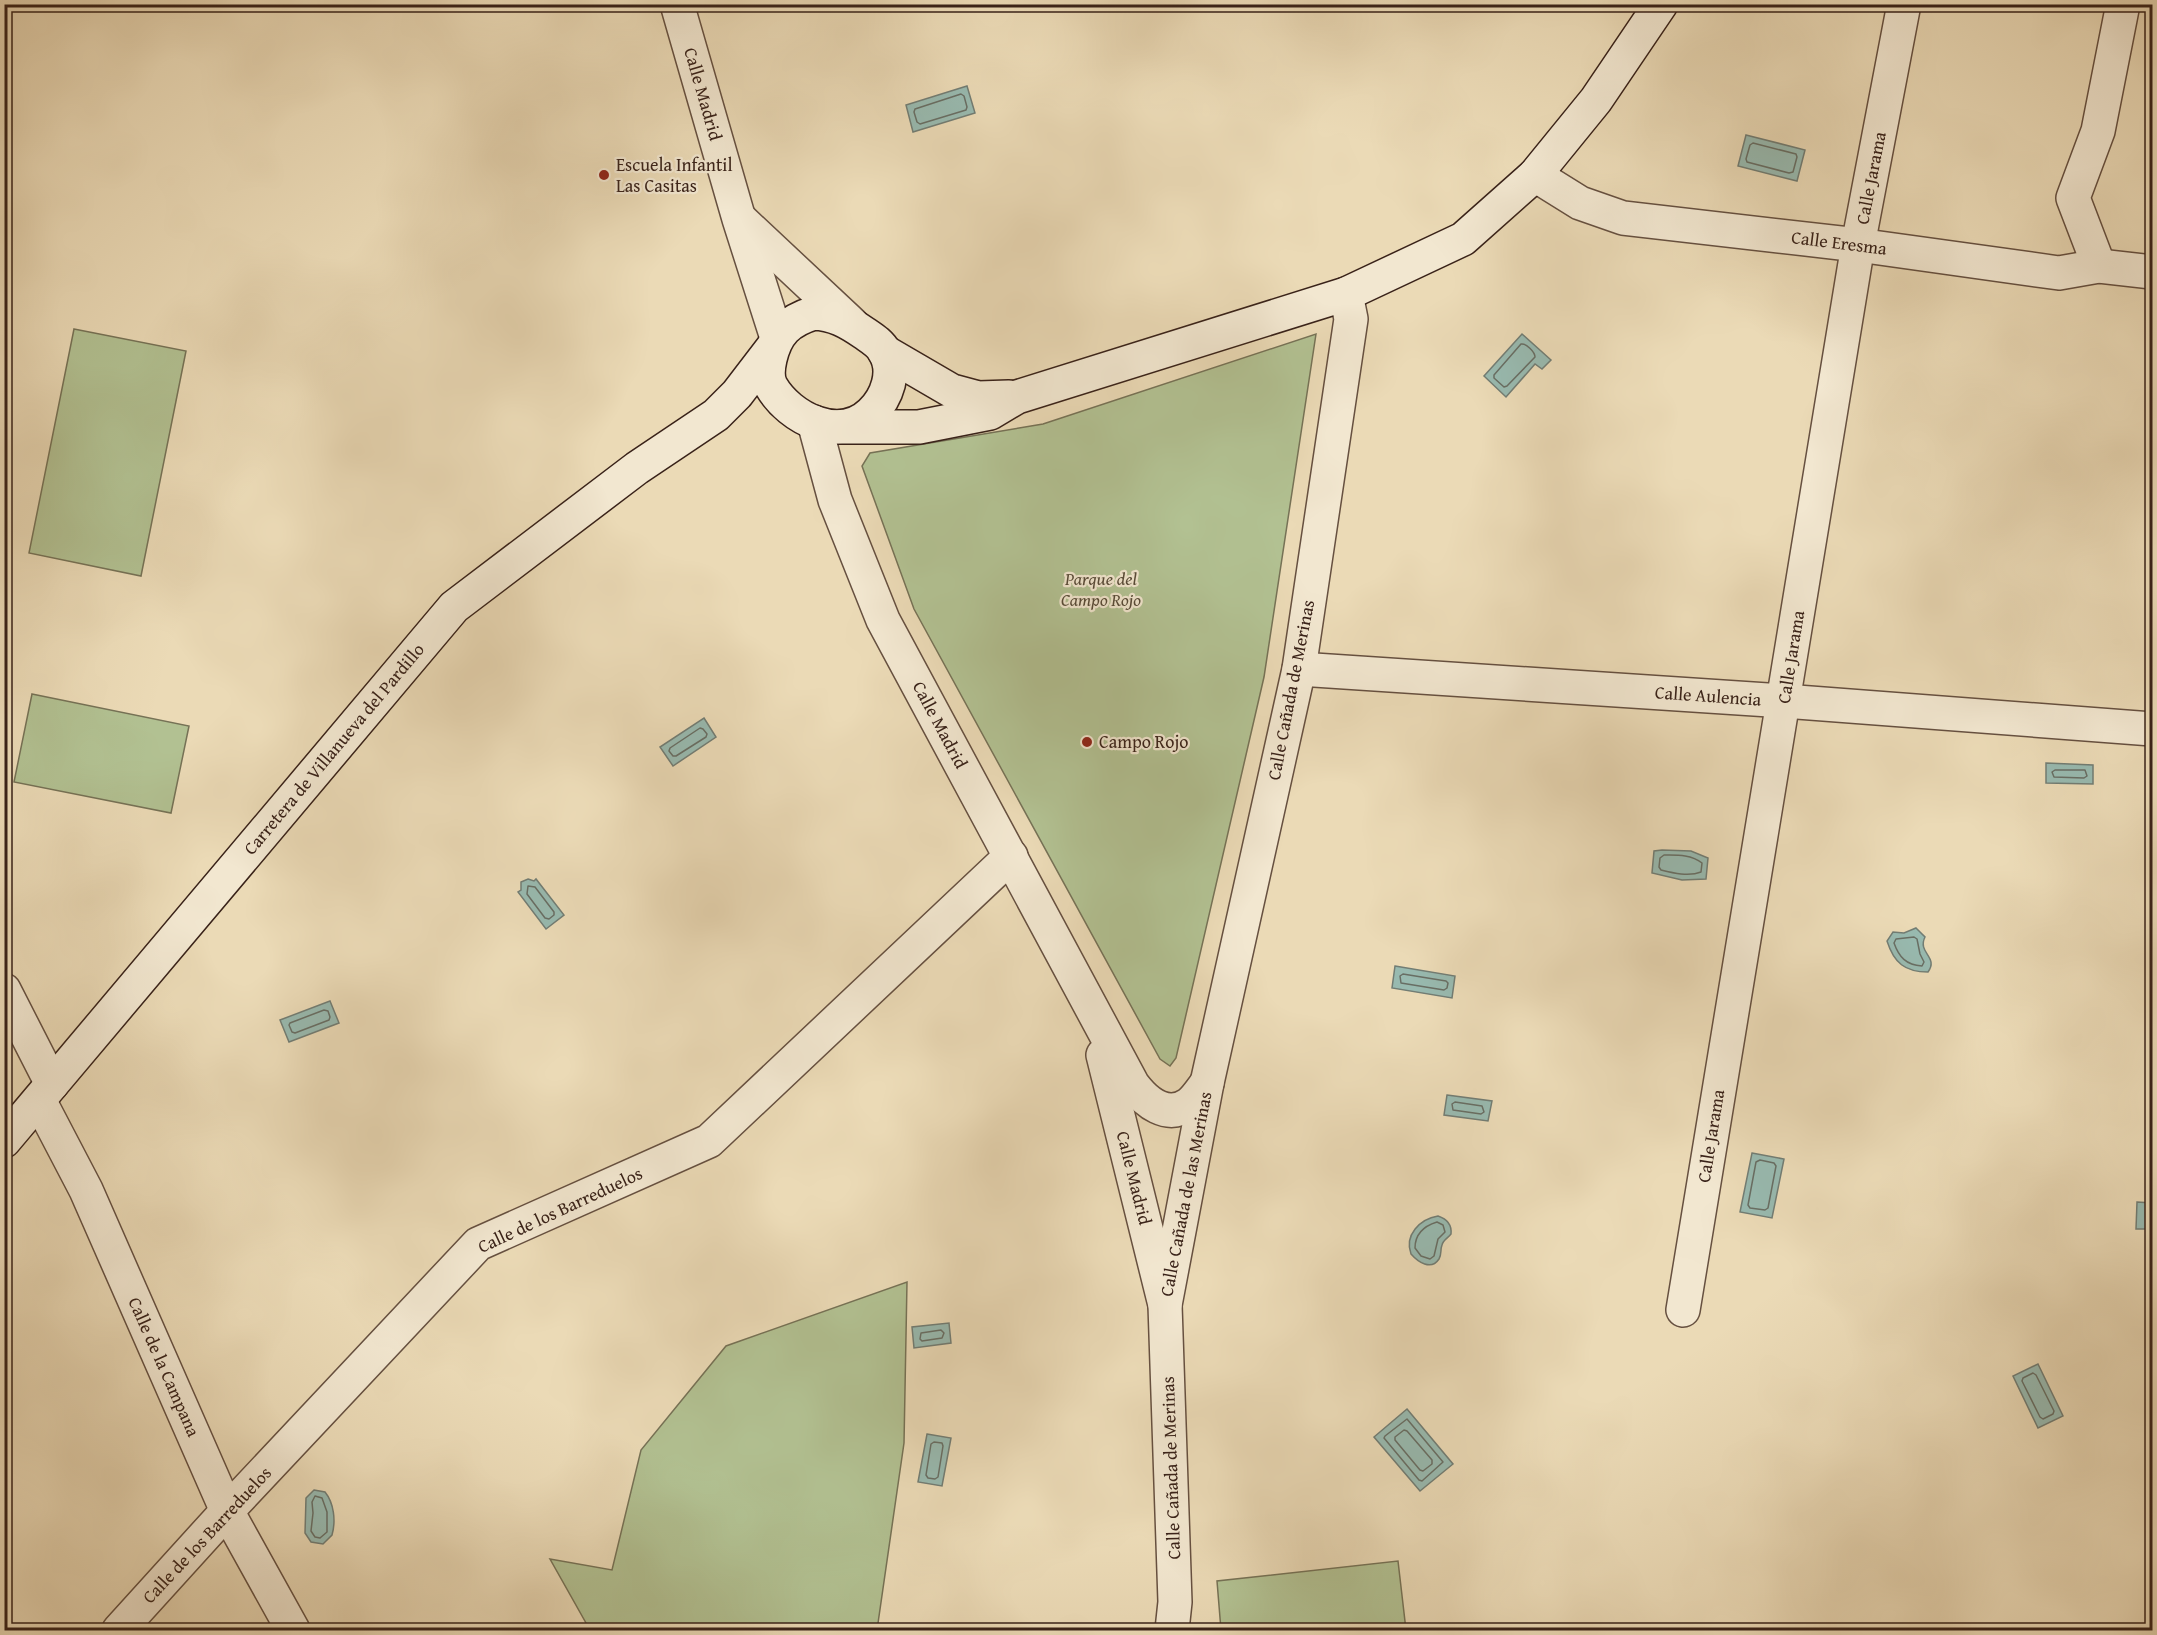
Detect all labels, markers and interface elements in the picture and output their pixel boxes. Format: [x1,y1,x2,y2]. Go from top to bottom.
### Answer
street label: Calle Madrid [677,44,730,144]
street label: Calle Jarama [1848,129,1893,227]
place label: Escuela Infantil Las Casitas [616,151,732,199]
marker: Escuela Infantil Las Casitas [597,168,611,182]
street label: Calle Eresma [1790,223,1889,262]
park label: Parque del Campo Rojo [1061,565,1141,613]
street label: Calle Cañada de Merinas [1260,597,1321,782]
street label: Calle Jarama [1770,608,1811,705]
street label: Carretera de Villanueva del Pardillo [237,637,430,860]
street label: Calle Madrid [906,676,975,774]
street label: Calle Aulencia [1654,678,1763,713]
place label: Campo Rojo [1099,728,1188,755]
marker: Campo Rojo [1080,735,1094,749]
street label: Calle Jarama [1690,1087,1731,1184]
street label: Calle Cañada de las Merinas [1152,1089,1219,1299]
street label: Calle Madrid [1110,1128,1159,1228]
street label: Calle de los Barreduelos [473,1159,647,1260]
street label: Calle de la Campana [122,1293,208,1441]
street label: Calle Cañada de Merinas [1154,1376,1187,1560]
street label: Calle de los Barreduelos [136,1460,278,1609]

